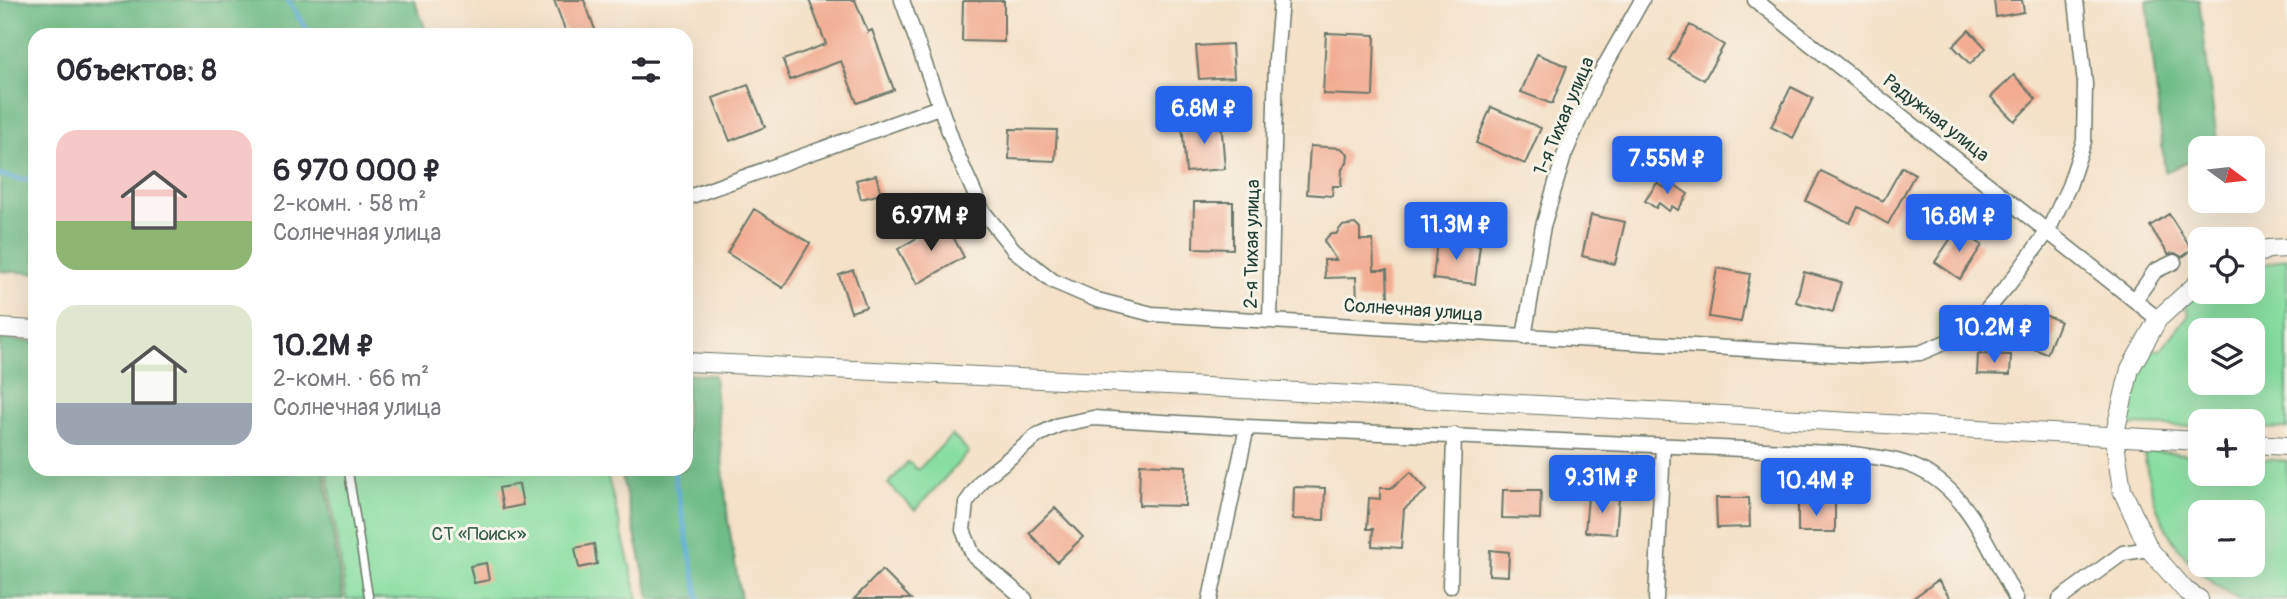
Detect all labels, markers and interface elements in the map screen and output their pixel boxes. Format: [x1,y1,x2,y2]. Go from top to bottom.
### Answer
icon: filters [627,51,665,89]
text: Объектов: 8 [56,52,217,89]
street label: 1-я Тихая улица [1528,53,1600,179]
street label: Радужная улица [1878,69,1994,167]
pin: 6.8M ₽ [1147,86,1261,146]
text: 6.8M ₽ [1171,94,1237,123]
pin: 7.55M ₽ [1602,136,1732,196]
north arrow [2188,136,2264,214]
map controls [2188,136,2265,577]
text: 7.55M ₽ [1628,144,1706,173]
text: 6 970 000 ₽ [273,152,441,189]
icon: home [112,158,196,242]
street label: 2-я Тихая улица [1239,179,1265,309]
text: 2-комн. · 58 m² [273,189,426,218]
pin: 6.97M ₽ [866,194,996,253]
pin: 16.8M ₽ [1894,194,2024,254]
text: 6.97M ₽ [892,201,970,230]
pin: 11.3M ₽ [1391,202,1521,262]
text: 16.8M ₽ [1922,202,1996,231]
text: 11.3M ₽ [1420,210,1492,239]
text: Солнечная улица [273,218,441,247]
button: locate [2188,227,2265,304]
street label: Солнечная улица [1343,293,1483,327]
pin: 10.2M ₽ [1929,306,2059,365]
text: 10.2M ₽ [1955,313,2033,342]
button: layers [2188,318,2265,395]
text: 10.2M ₽ [273,327,375,364]
icon: home [112,333,196,417]
text: 2-комн. · 66 m² [273,364,429,393]
text: Солнечная улица [273,393,441,422]
button: + [2188,409,2265,486]
pin: 9.31M ₽ [1537,456,1667,515]
pin: 10.4M ₽ [1751,458,1881,518]
text: 9.31M ₽ [1565,463,1639,492]
text: 10.4M ₽ [1777,466,1855,495]
button: − [2188,500,2265,577]
park label: СТ «Поиск» [432,522,527,546]

